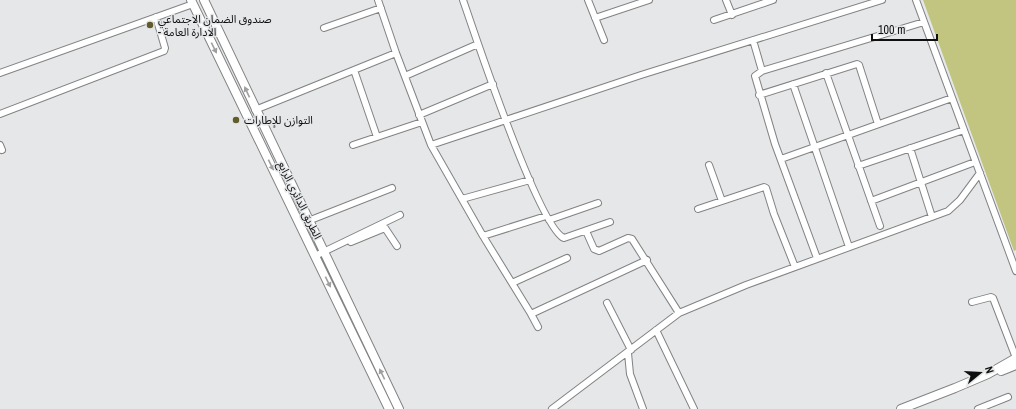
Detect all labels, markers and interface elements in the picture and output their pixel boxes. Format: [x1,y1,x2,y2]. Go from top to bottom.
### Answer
place label: صندوق الضمان الاجتماعي - الادارة العامة [158,12,272,39]
scale bar [872,16,937,42]
marker: صندوق الضمان الاجتماعي - الادارة العامة [145,20,155,30]
text: 100 m [878,22,905,38]
one-way arrow [211,42,218,53]
one-way arrow [244,87,250,98]
place label: التوازن للإطارات [244,113,313,128]
marker: التوازن للإطارات [231,115,241,125]
one-way arrow [268,159,274,170]
street label: الطريق الدائري الرابع [273,159,325,242]
one-way arrow [325,276,331,287]
north arrow [960,353,1000,393]
text: N [982,365,997,375]
one-way arrow [379,368,385,380]

